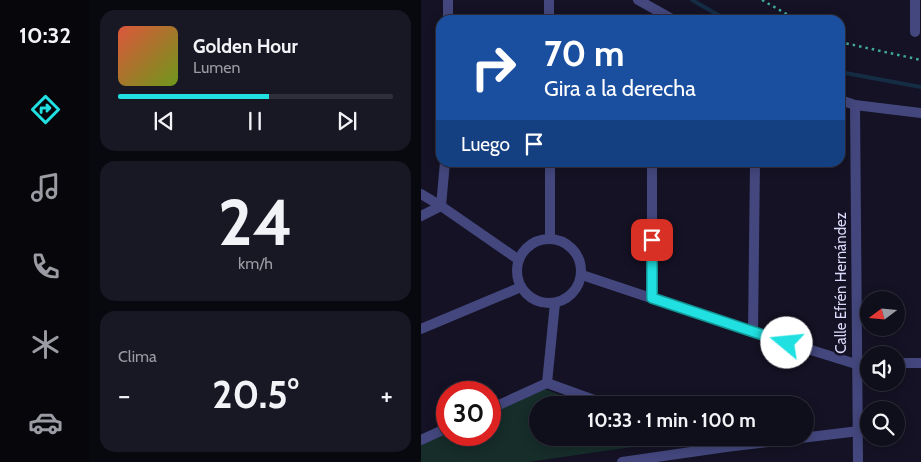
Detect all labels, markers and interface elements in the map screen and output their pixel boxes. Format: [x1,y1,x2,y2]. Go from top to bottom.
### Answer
text: 10:32 [19,22,71,49]
text: 70 m [544,32,625,75]
text: Golden Hour [193,35,298,58]
icon: right [461,35,526,100]
text: Lumen [193,58,240,77]
text: Gira a la derecha [544,75,696,102]
icon: directions [28,92,63,127]
icon: previous [150,107,178,135]
icon: pause [241,107,269,135]
icon: next [333,107,361,135]
icon: arrive [520,130,548,158]
text: Luego [461,133,510,156]
icon: music [28,170,63,205]
text: 24 [218,182,293,261]
street label: Calle Efrén Hernández [832,212,850,354]
pin [631,219,673,261]
icon: arrive [638,226,666,254]
icon: phone [28,249,63,284]
text: km/h [238,254,273,273]
north arrow [860,291,905,336]
map controls [860,291,905,446]
position arrow [760,316,812,368]
icon: climate [28,327,63,362]
button: sound [860,346,905,391]
text: Clima [118,347,157,366]
text: 20.5° [212,371,299,418]
text: − [118,378,130,412]
text: + [381,378,393,412]
speed limit sign: 30 [436,381,501,446]
button: search [860,401,905,446]
icon: car [28,405,63,440]
text: 10:33 · 1 min · 100 m [587,409,756,432]

